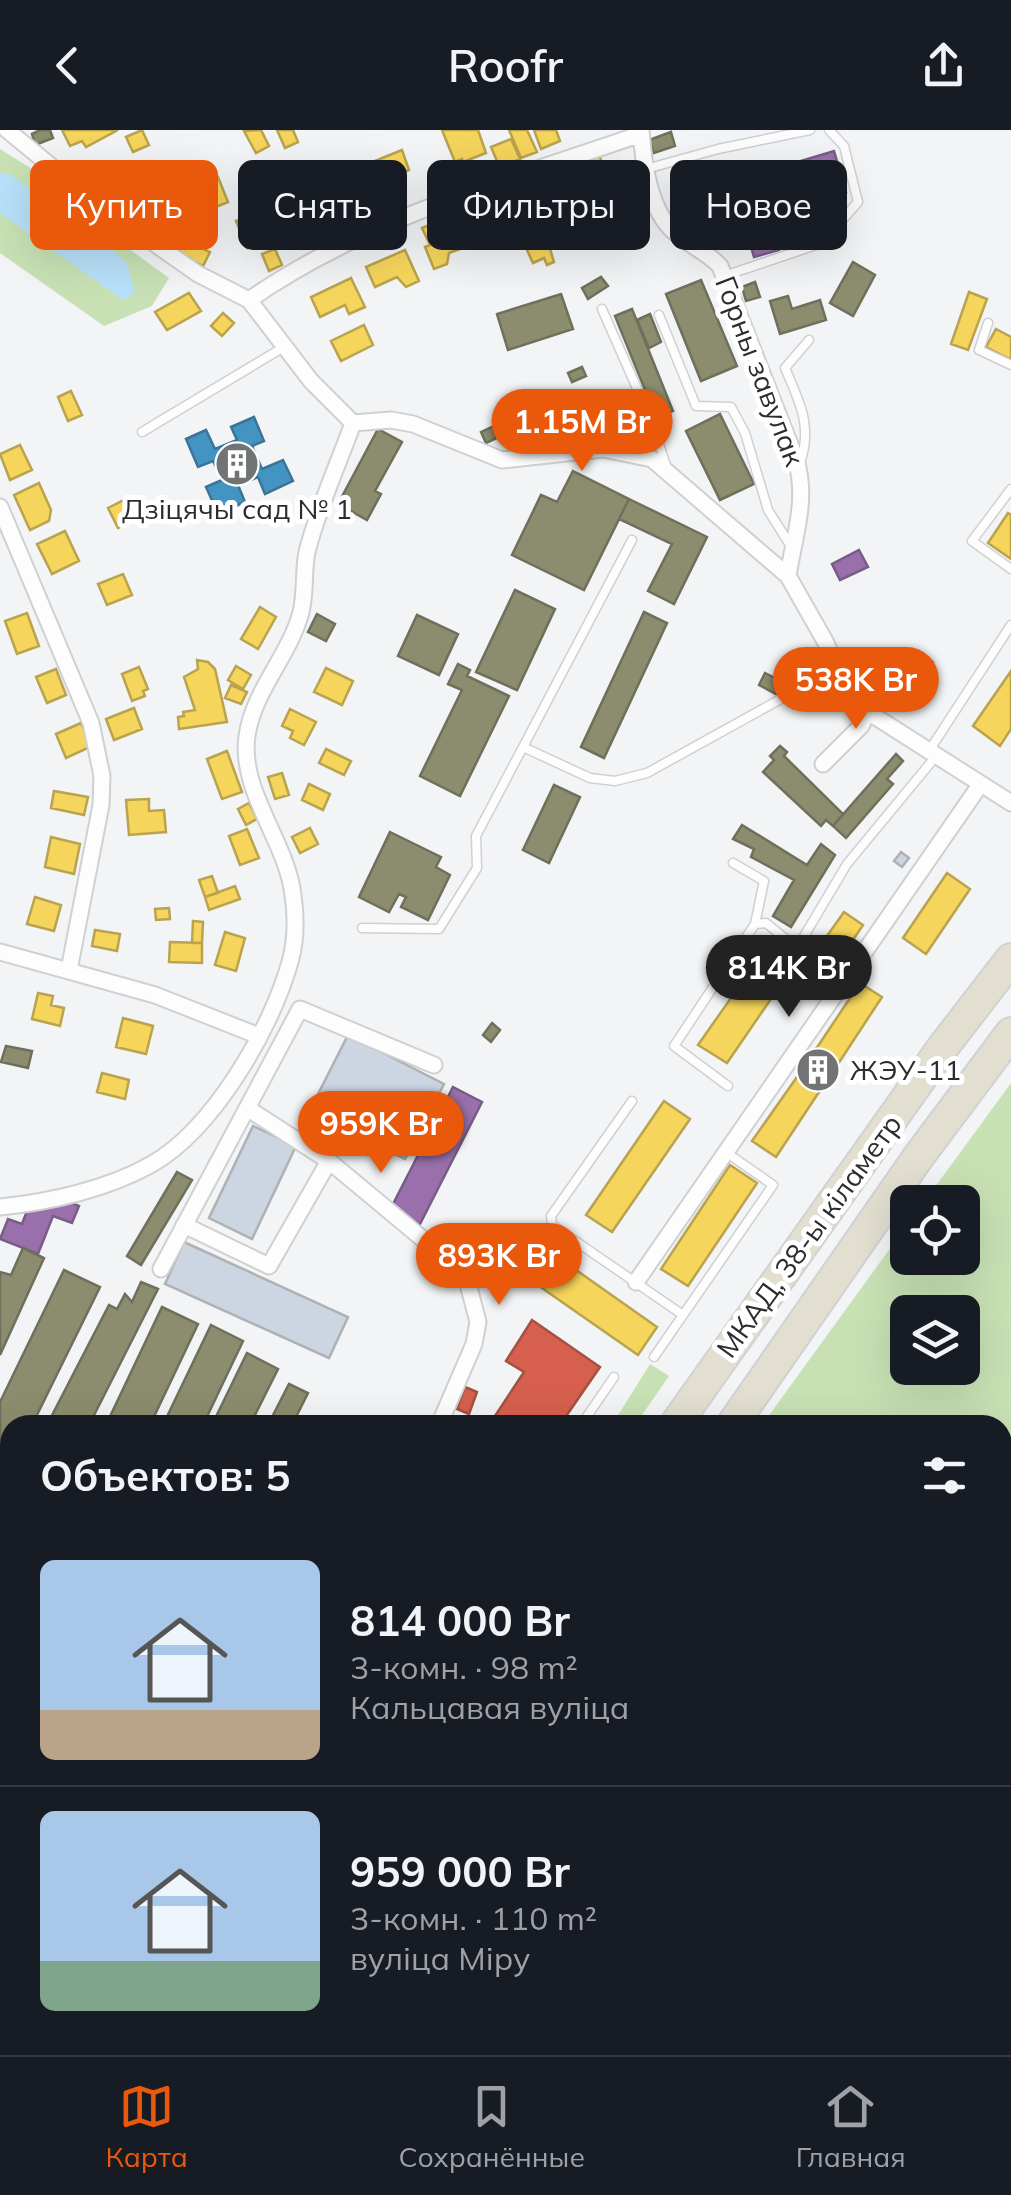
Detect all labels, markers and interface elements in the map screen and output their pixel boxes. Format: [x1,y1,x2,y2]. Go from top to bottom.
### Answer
text: Roofr [448,37,563,93]
icon: back [40,38,95,93]
icon: share [916,38,971,93]
chip: Купить [30,160,218,250]
chip: Снять [238,160,407,250]
chip: Фильтры [427,160,650,250]
chip: Новое [670,160,847,250]
street label: Горны завулак [708,271,813,471]
pin: 1.15M Br [479,389,685,474]
text: 1.15M Br [514,401,650,441]
building icon: Дзіцячы сад № 1 [214,441,260,487]
place label: Дзіцячы сад № 1 [122,491,352,526]
pin: 538K Br [764,647,948,732]
text: 538K Br [795,659,917,699]
pin: 814K Br [697,935,881,1020]
text: 814K Br [728,947,850,987]
building icon: ЖЭУ-11 [795,1047,841,1093]
place label: ЖЭУ-11 [850,1052,961,1087]
pin: 959K Br [289,1091,473,1176]
text: 959K Br [320,1103,442,1143]
street label: МКАД, 38-ы кіламетр [709,1107,909,1364]
map controls [890,1185,980,1385]
button: locate [890,1185,980,1275]
pin: 893K Br [407,1223,591,1308]
text: 893K Br [438,1235,560,1275]
button: layers [890,1295,980,1385]
icon: filters [917,1448,972,1503]
text: Объектов: 5 [40,1449,290,1502]
text: 814 000 Br [350,1594,570,1647]
icon: home [120,1600,240,1720]
text: 3-комн. · 98 m² [350,1647,578,1687]
text: Кальцавая вуліца [350,1687,629,1727]
text: 959 000 Br [350,1845,570,1898]
icon: home [120,1851,240,1971]
text: 3-комн. · 110 m² [350,1898,597,1938]
text: вуліца Міру [350,1938,530,1978]
tab: Карта [105,2079,188,2174]
tab: Сохранённые [399,2079,585,2174]
tab: Главная [796,2079,906,2174]

